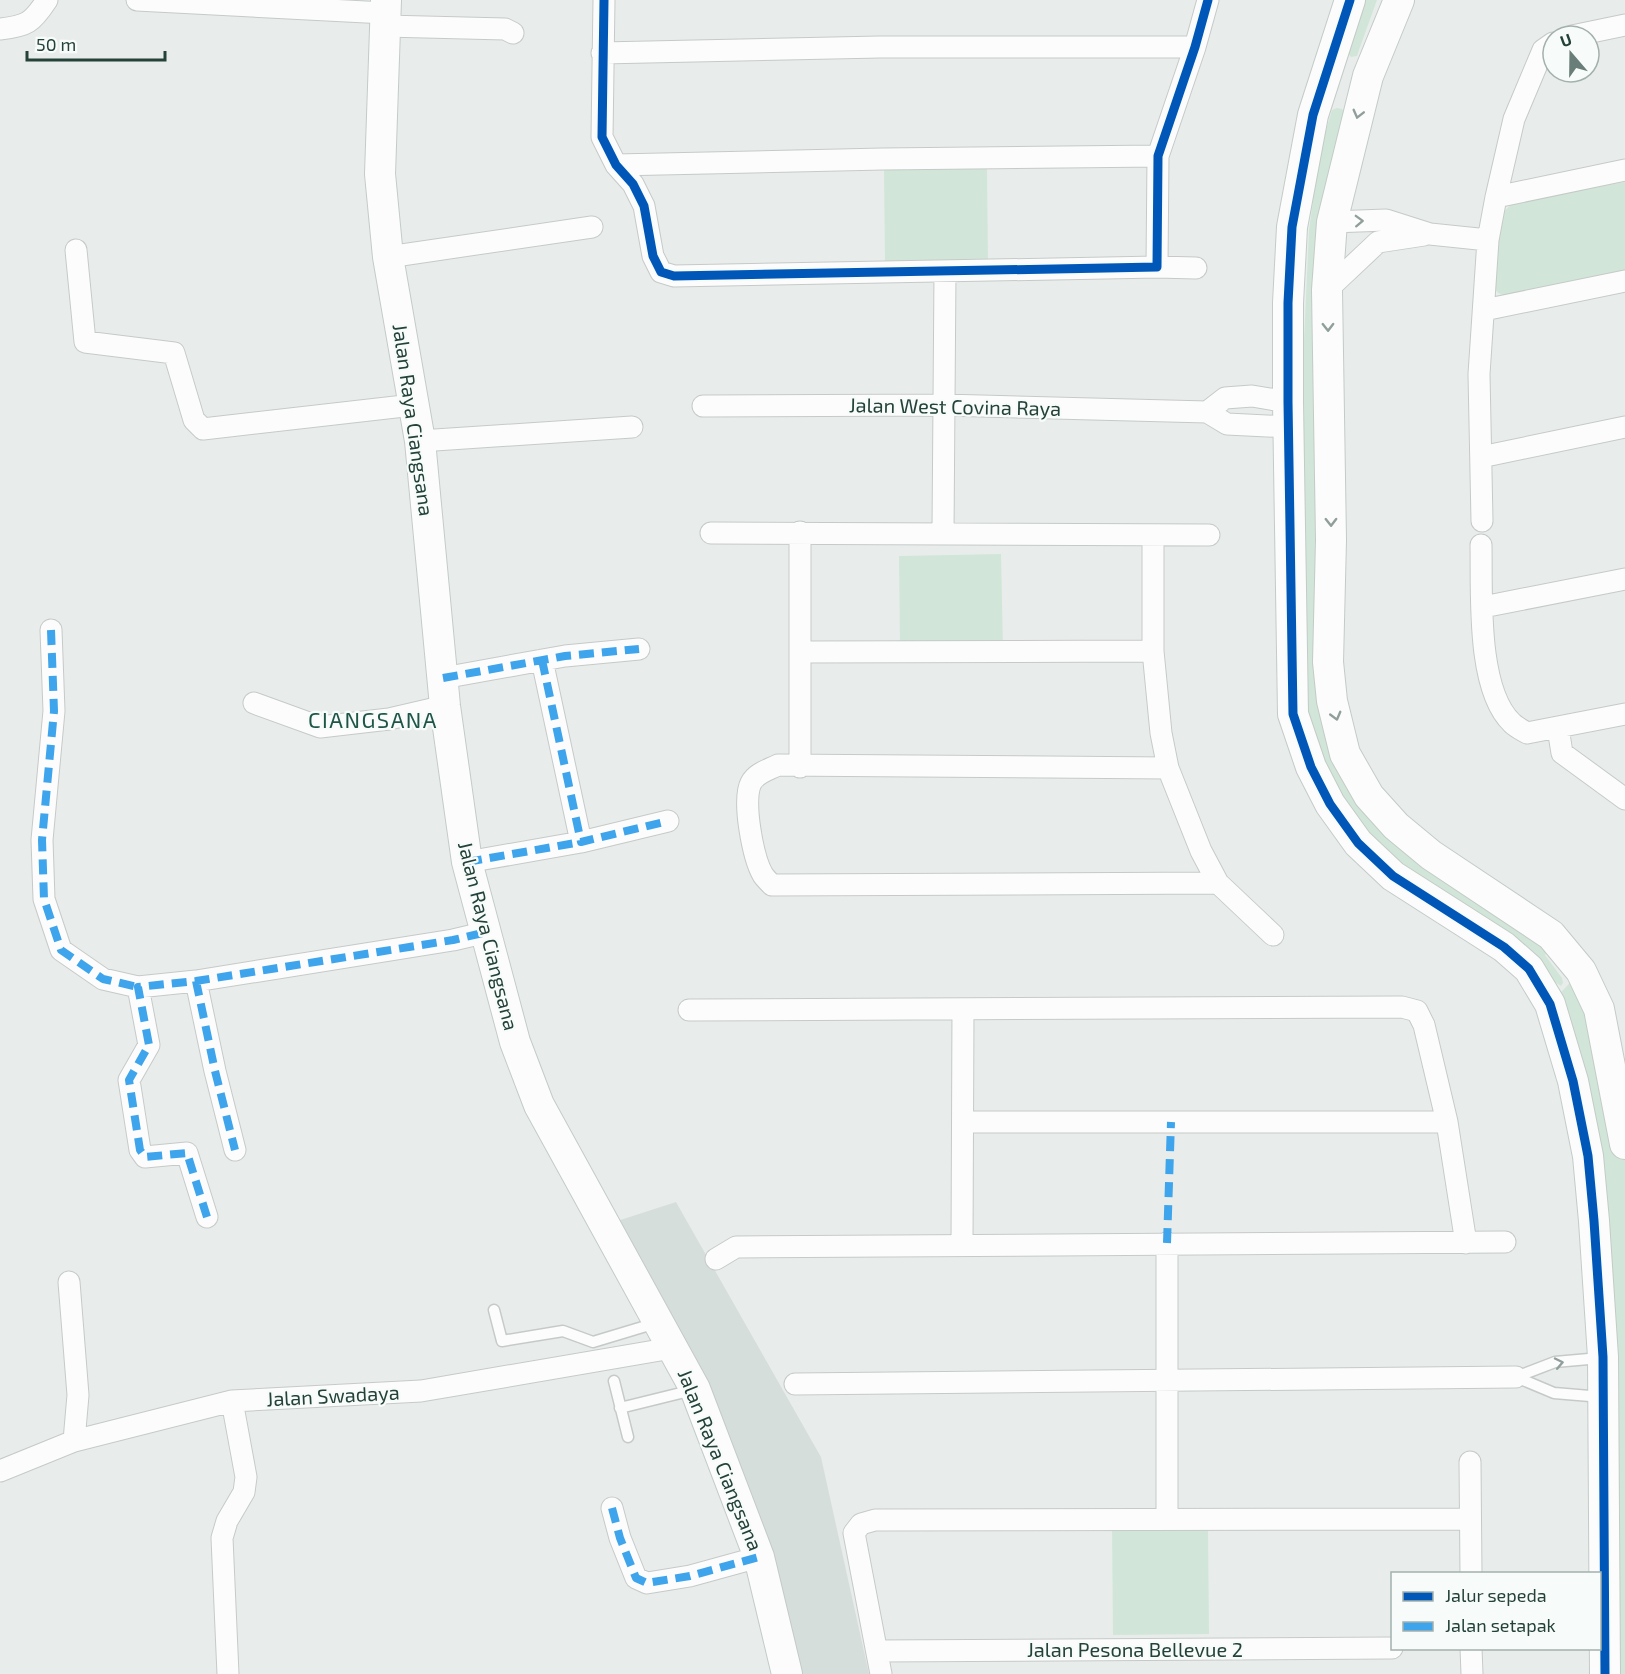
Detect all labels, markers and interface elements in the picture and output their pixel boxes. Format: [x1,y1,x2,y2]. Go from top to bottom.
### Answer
scale bar [27,24,165,62]
north arrow [1541,24,1601,84]
text: U [1557,29,1574,50]
text: 50 m [36,33,76,55]
one-way arrow [1353,109,1366,119]
one-way arrow [1355,215,1364,227]
street label: Jalan Raya Ciangsana [389,322,439,518]
one-way arrow [1322,322,1334,331]
street label: Jalan West Covina Raya [849,392,1061,420]
one-way arrow [1325,517,1337,526]
district label: CIANGSANA [308,706,438,732]
one-way arrow [1328,711,1341,721]
street label: Jalan Raya Ciangsana [454,839,524,1033]
one-way arrow [1554,1357,1564,1370]
street label: Jalan Raya Ciangsana [673,1365,768,1554]
street label: Jalan Swadaya [266,1380,400,1410]
legend [1391,1572,1601,1650]
text: Jalur sepeda [1445,1584,1547,1606]
text: Jalan setapak [1445,1614,1556,1636]
street label: Jalan Pesona Bellevue 2 [1027,1637,1243,1661]

